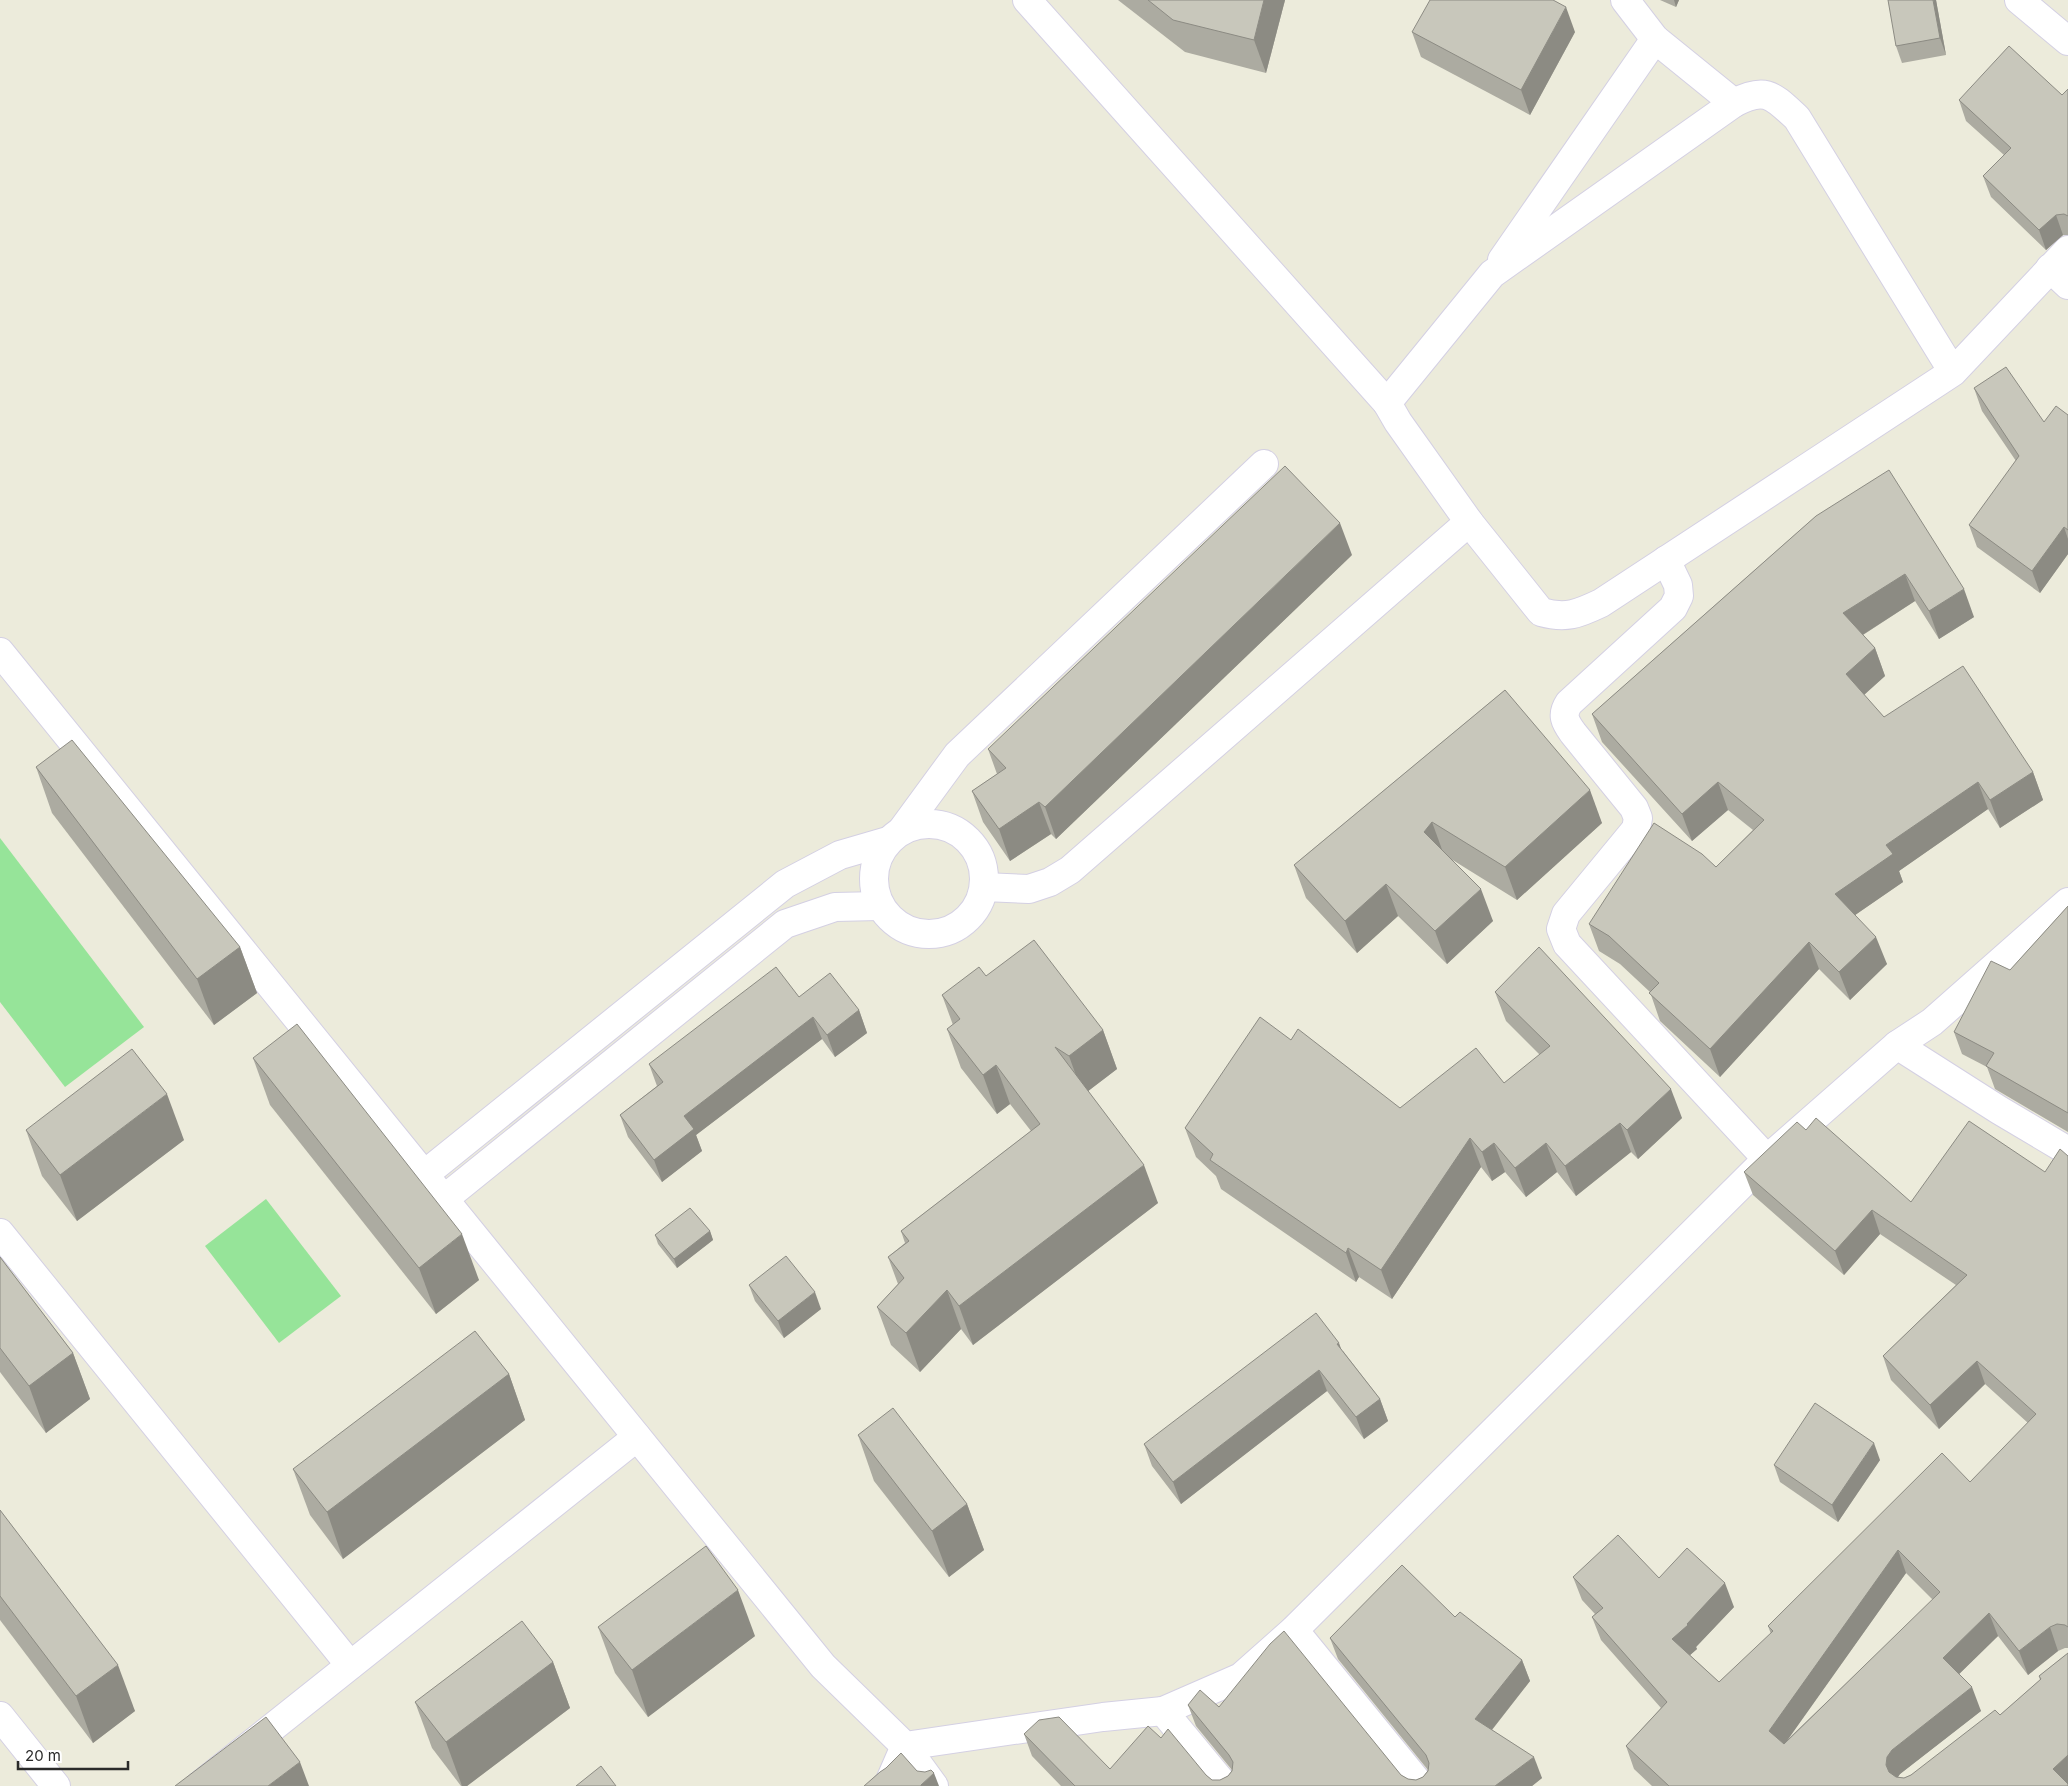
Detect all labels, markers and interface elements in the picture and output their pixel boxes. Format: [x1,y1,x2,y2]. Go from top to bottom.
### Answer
scale bar [18,1738,128,1770]
text: 20 m [25,1746,61,1765]

